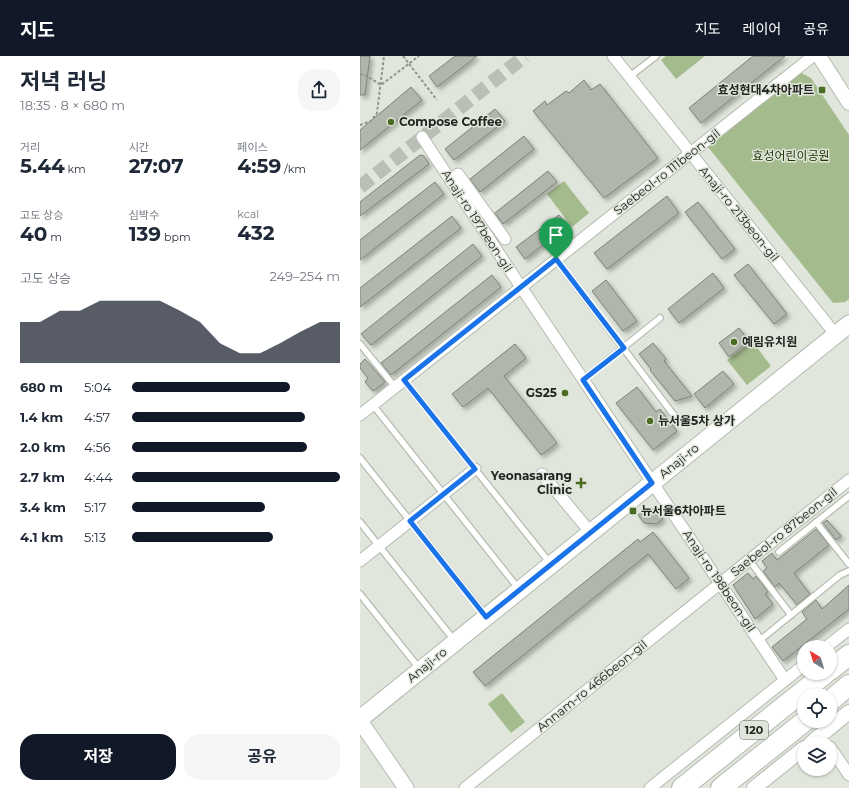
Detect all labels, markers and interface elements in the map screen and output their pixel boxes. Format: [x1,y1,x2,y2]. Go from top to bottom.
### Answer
text: 지도 [20,19,55,42]
text: 지도 [695,20,721,38]
text: 레이어 [743,20,781,38]
text: 공유 [803,20,829,38]
text: 저녁 러닝 [20,68,107,95]
button: share [298,69,340,111]
place label: 효성현대4차아파트 [717,82,814,97]
marker: 효성현대4차아파트 [817,85,827,95]
text: 18:35 · 8 × 680 m [20,97,125,113]
place label: Compose Coffee [399,114,503,129]
marker: Compose Coffee [386,117,396,127]
street label: Saebeol-ro 111beon-gil [610,125,723,218]
text: 거리 [20,140,40,154]
text: 시간 [129,140,149,154]
text: 페이스 [237,140,268,154]
park label: 효성어린이공원 [752,148,830,163]
text: 5.44 [20,154,65,178]
text: 27:07 [129,154,184,178]
text: 4:59 [237,154,281,178]
text: km [65,162,86,176]
text: /km [281,162,306,176]
street label: Anaji-ro 213beon-gil [696,163,783,264]
street label: Anaji-ro 197beon-gil [439,167,516,275]
text: kcal [237,207,259,221]
text: 고도 상승 [20,208,63,222]
text: 심박수 [129,208,159,222]
pin [539,218,573,259]
text: 432 [237,221,275,245]
text: 40 [20,222,47,246]
text: 139 [129,222,161,246]
icon: arrive [545,224,567,246]
text: m [47,230,62,244]
text: bpm [161,230,191,244]
text: 249–254 m [270,268,340,284]
text: 고도 상승 [20,270,71,286]
place label: 예림유치원 [742,334,797,349]
marker: 예림유치원 [729,337,739,347]
text: 680 m [20,379,63,395]
text: 5:04 [84,379,111,395]
place label: GS25 [526,385,557,400]
marker: GS25 [560,388,570,398]
text: 1.4 km [20,409,63,425]
text: 4:57 [84,409,110,425]
place label: 뉴서울5차 상가 [658,413,735,428]
marker: 뉴서울5차 상가 [645,416,655,426]
text: 2.0 km [20,439,66,455]
text: 4:56 [84,439,111,455]
street label: Anaji-ro [656,440,702,481]
place label: Yeonasarang Clinic [490,468,572,497]
text: 2.7 km [20,469,65,485]
text: 4:44 [84,469,113,485]
marker: Yeonasarang Clinic [575,477,587,489]
street label: Saebeol-ro 87beon-gil [727,484,840,579]
text: 3.4 km [20,499,66,515]
text: 5:17 [84,499,106,515]
place label: 뉴서울6차아파트 [641,503,726,518]
marker: 뉴서울6차아파트 [628,506,638,516]
street label: Anaji-ro 198beon-gil [680,527,759,635]
text: 4.1 km [20,529,63,545]
text: 5:13 [84,529,106,545]
street label: Annam-ro 466beon-gil [534,637,650,735]
north arrow [797,640,837,680]
map controls [797,640,837,776]
street label: Anaji-ro [404,644,450,685]
button: locate [797,688,837,728]
road number: 120 [740,721,768,739]
button: 저장 [20,734,176,780]
button: 공유 [184,734,340,780]
button: layers [797,736,837,776]

